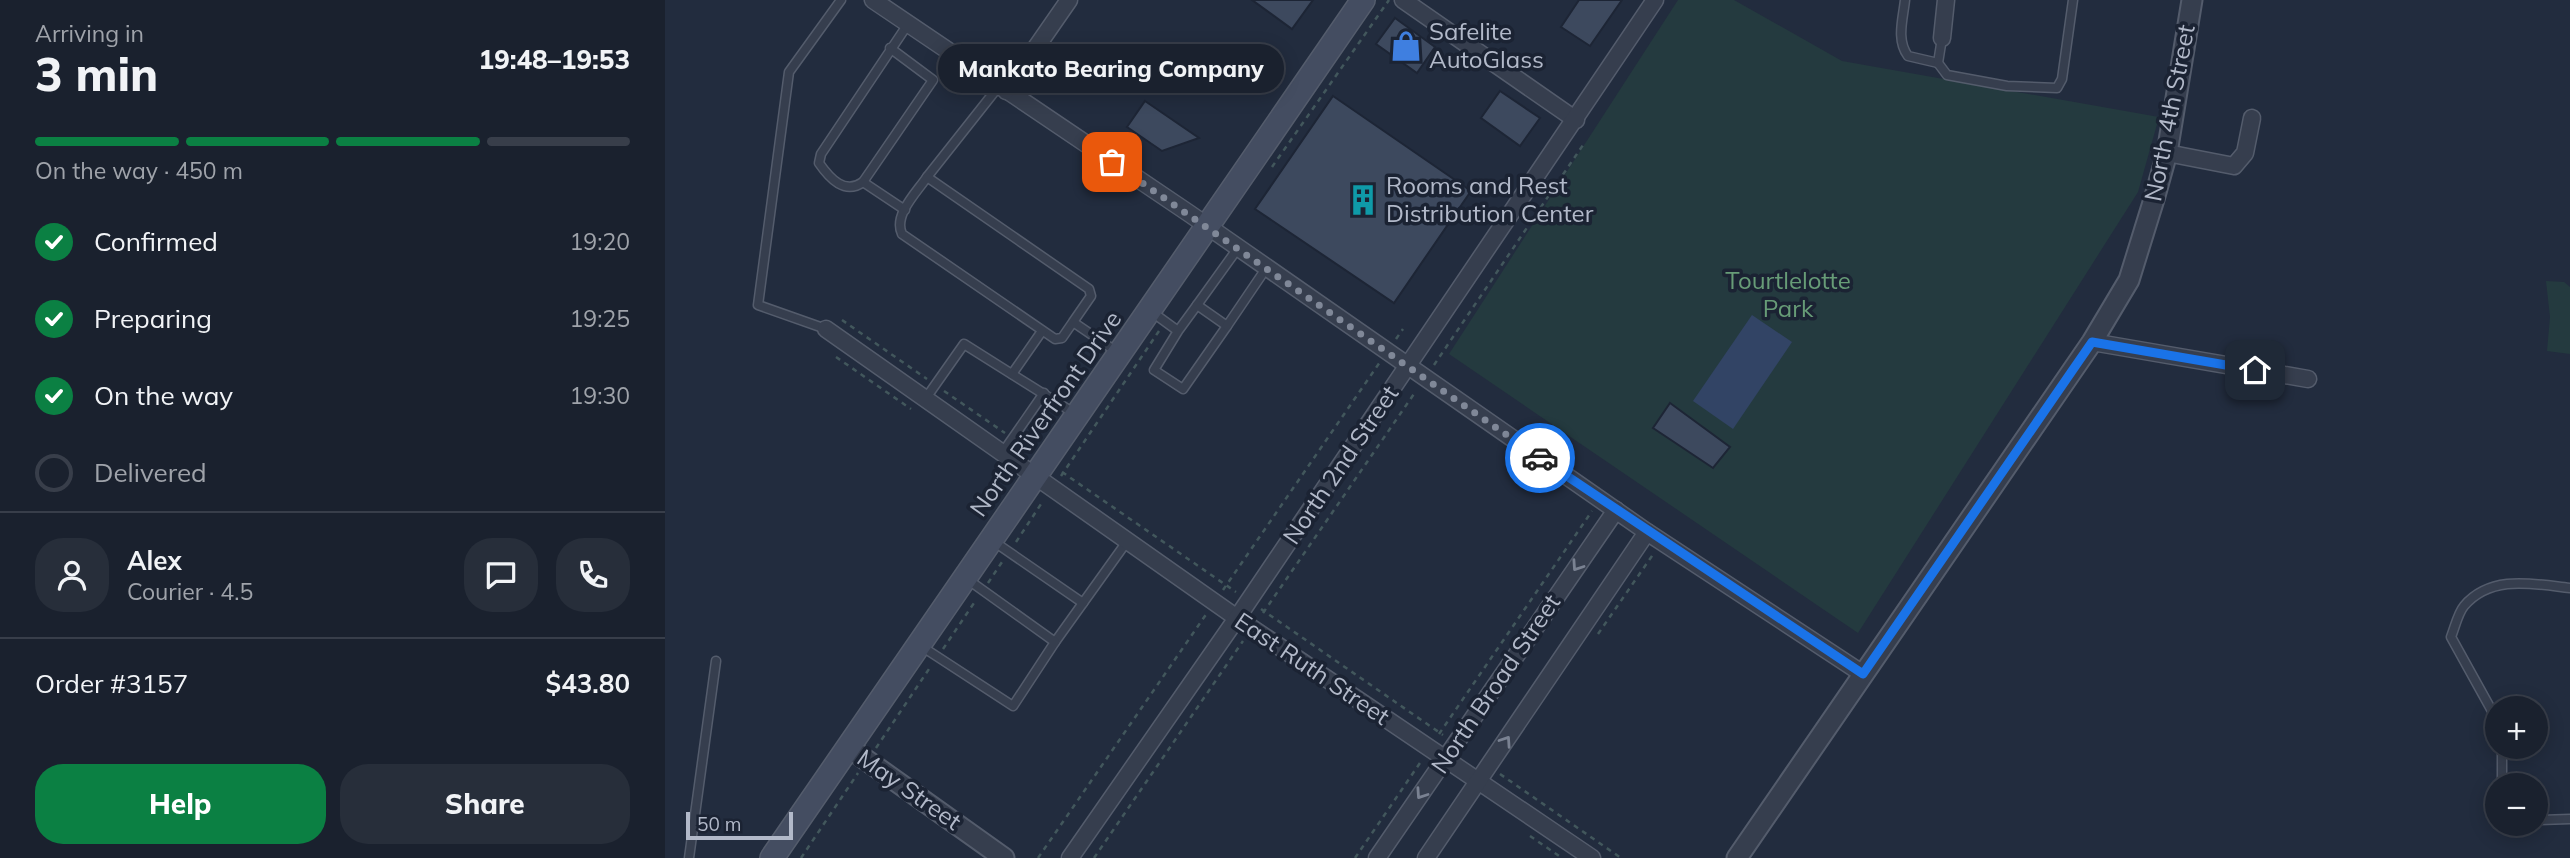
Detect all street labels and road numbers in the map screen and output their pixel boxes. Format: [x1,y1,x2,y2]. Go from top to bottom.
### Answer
street label: North 4th Street [2137,22,2201,204]
street label: North Riverfront Drive [963,305,1127,522]
street label: North 2nd Street [1276,379,1404,550]
street label: North Broad Street [1424,588,1566,779]
street label: East Ruth Street [1229,605,1396,731]
street label: May Street [852,742,967,836]

